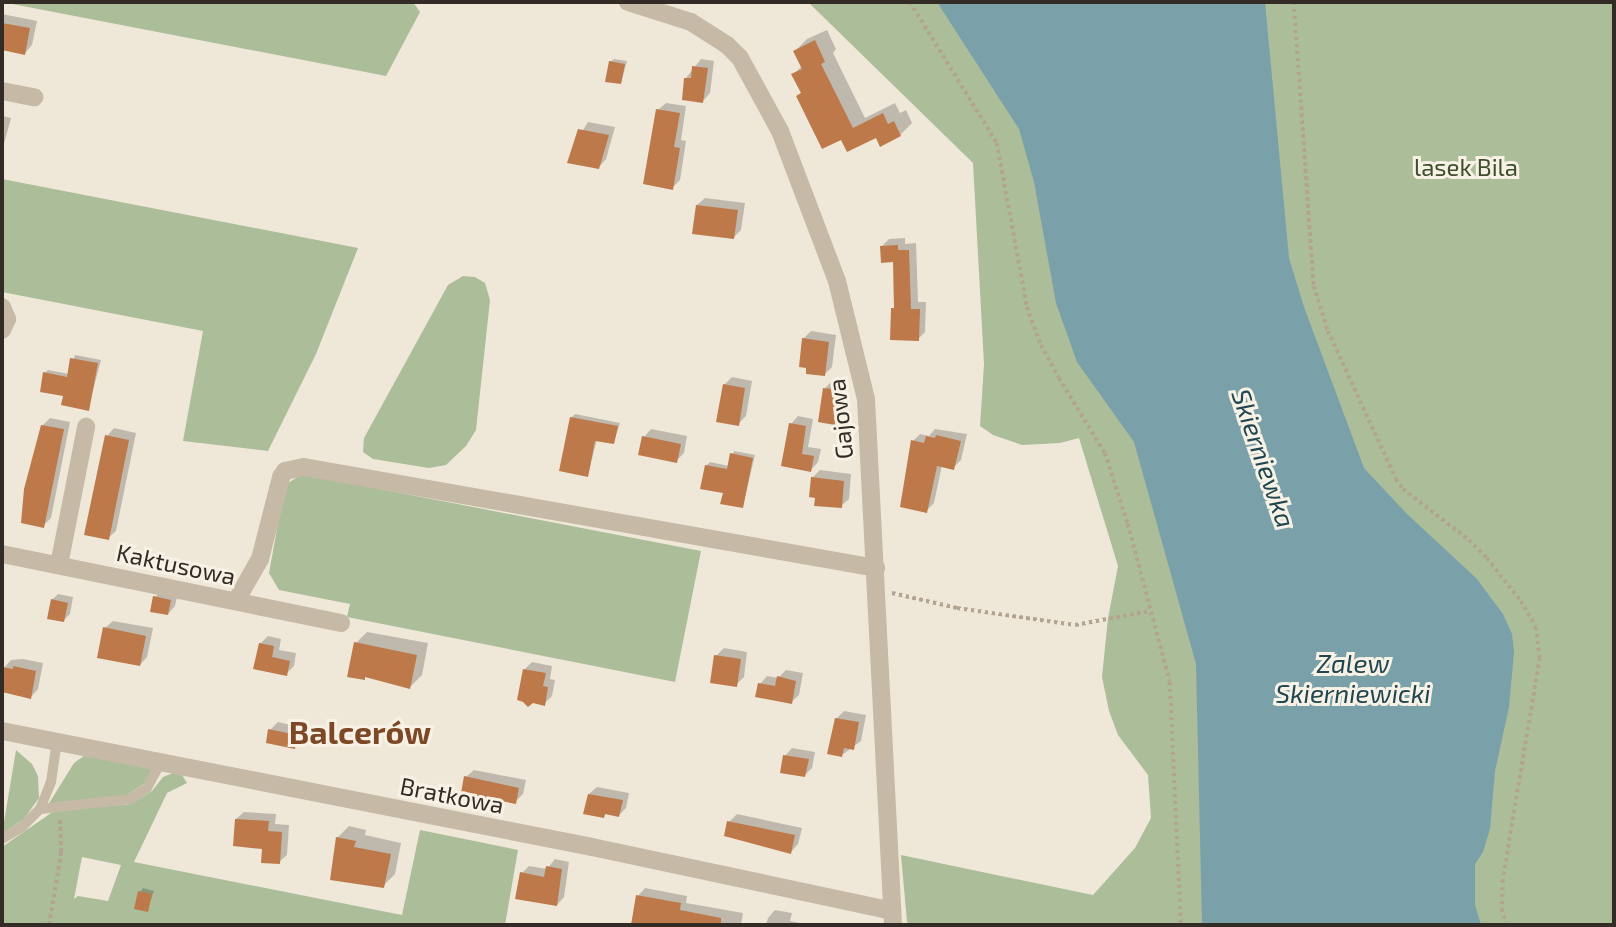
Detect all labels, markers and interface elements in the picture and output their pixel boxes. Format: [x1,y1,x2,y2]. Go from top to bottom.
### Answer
park label: lasek Bila [1414,153,1518,181]
street label: Gajowa [821,377,859,461]
water label: Skierniewka [1226,385,1302,531]
street label: Kaktusowa [114,537,238,591]
water label: Zalew Skierniewicki [1275,647,1431,708]
district label: Balcerów [289,712,431,750]
street label: Bratkowa [398,771,506,819]

